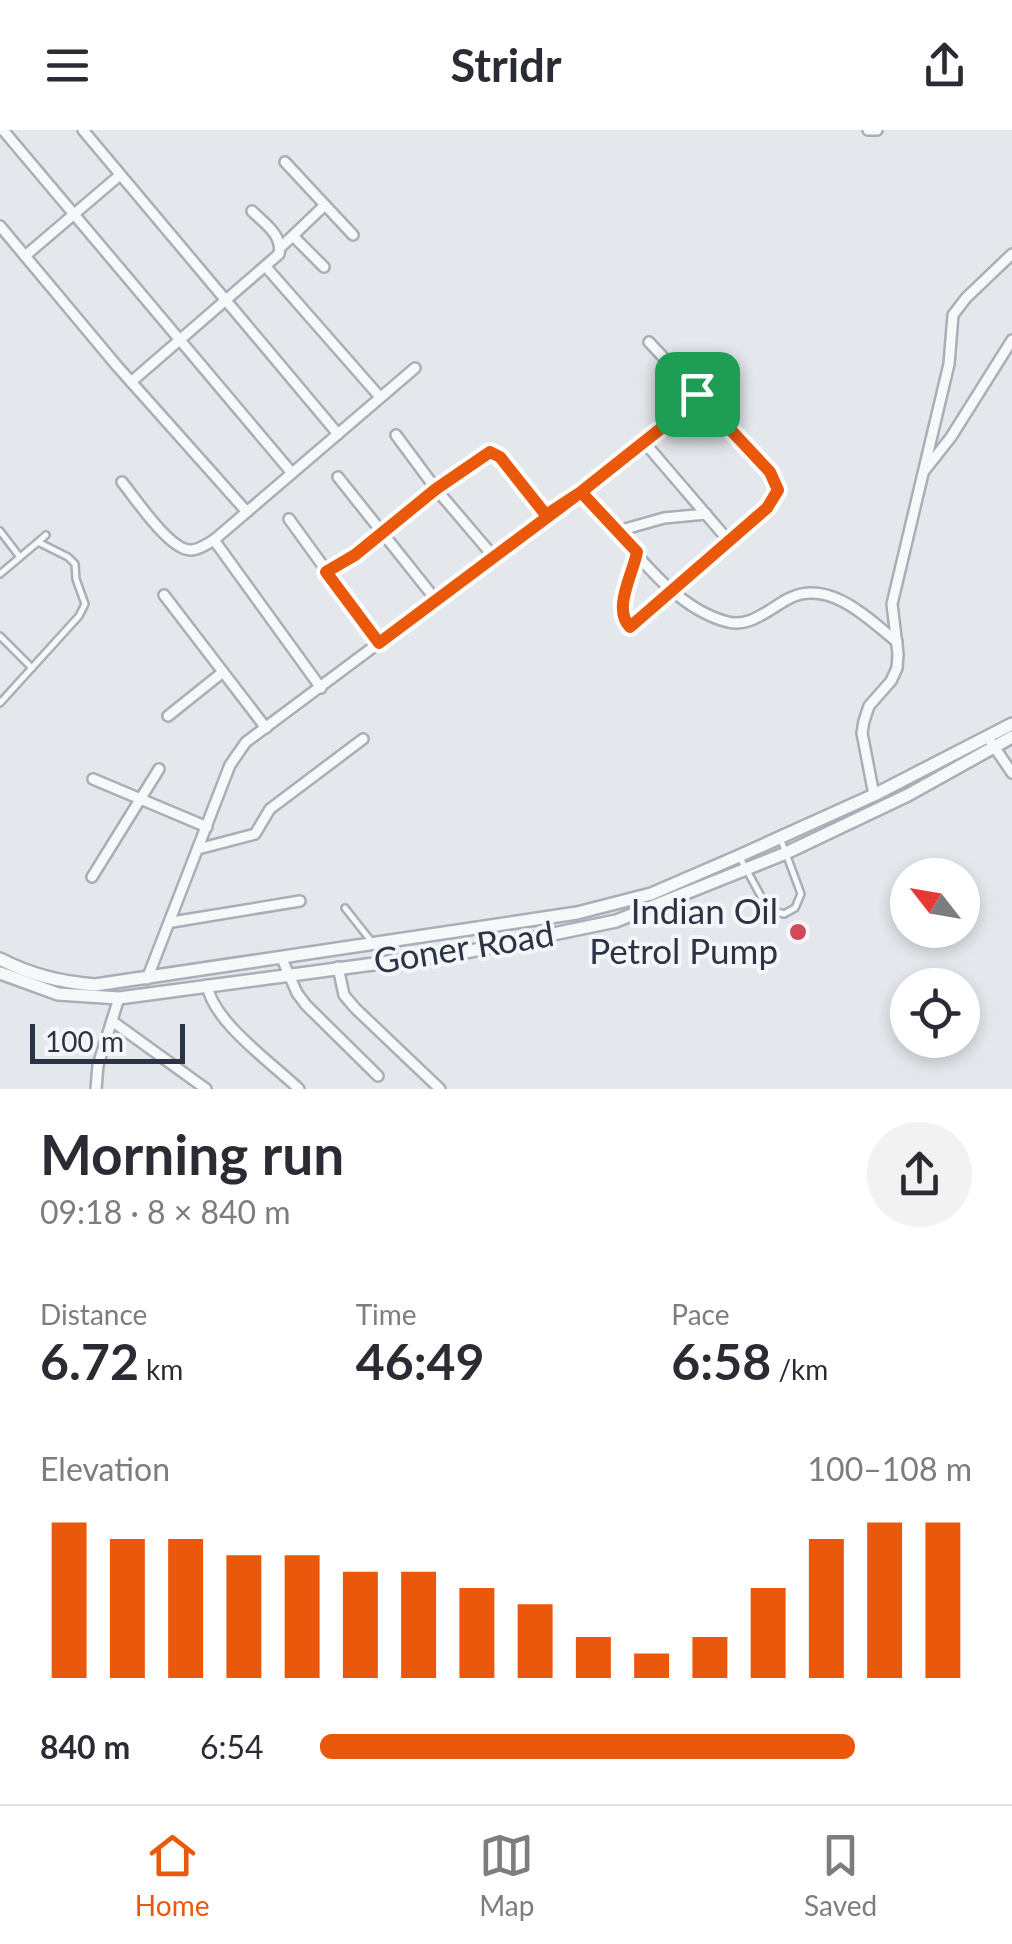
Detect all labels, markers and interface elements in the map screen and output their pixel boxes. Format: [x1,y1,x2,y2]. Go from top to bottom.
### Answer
icon: menu [40,38,95,93]
text: Stridr [451,38,561,92]
icon: share [917,38,972,93]
pin [655,352,740,437]
icon: arrive [670,367,725,422]
north arrow [890,858,980,948]
map controls [890,858,980,1058]
place label: Indian Oil Petrol Pump [589,889,778,971]
street label: Goner Road [371,911,557,981]
marker: Indian Oil Petrol Pump [787,921,809,943]
button: locate [890,968,980,1058]
scale bar [30,1019,185,1064]
text: 100 m [45,1024,124,1058]
text: Morning run [40,1121,344,1187]
button: share [867,1122,972,1227]
text: 09:18 · 8 × 840 m [40,1192,291,1231]
text: Distance [40,1297,147,1331]
text: Time [356,1297,417,1331]
text: Pace [671,1297,730,1331]
text: 6.72 [40,1331,139,1391]
text: 46:49 [356,1331,485,1391]
text: 6:58 [671,1331,771,1391]
text: km [139,1352,183,1386]
text: /km [771,1352,828,1386]
text: Elevation [40,1449,170,1488]
text: 100–108 m [808,1449,972,1488]
text: 840 m [40,1727,130,1766]
text: 6:54 [200,1727,264,1766]
tab: Home [135,1828,209,1922]
tab: Map [479,1828,534,1922]
tab: Saved [804,1828,877,1922]

